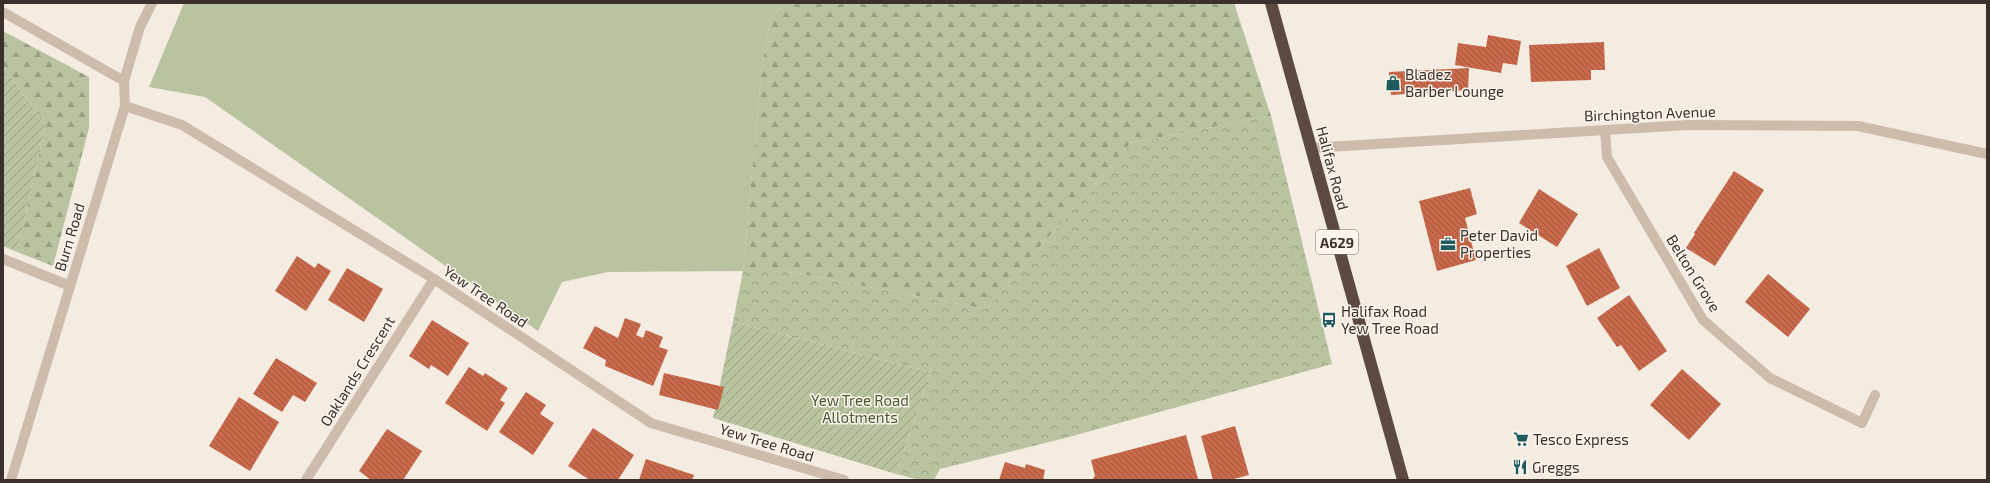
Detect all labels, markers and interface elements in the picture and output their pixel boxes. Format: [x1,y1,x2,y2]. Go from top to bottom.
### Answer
place label: Bladez Barber Lounge [1405,65,1504,100]
shop icon: Bladez Barber Lounge [1384,74,1402,92]
street label: Birchington Avenue [1584,102,1716,124]
street label: Halifax Road [1313,124,1353,212]
street label: Burn Road [50,201,88,273]
place label: Peter David Properties [1460,226,1538,261]
road number: A629 [1316,230,1358,254]
street label: Belton Grove [1663,231,1725,315]
office icon: Peter David Properties [1439,235,1457,253]
street label: Yew Tree Road [440,261,532,331]
place label: Halifax Road Yew Tree Road [1341,302,1439,337]
bus stop icon: Halifax Road Yew Tree Road [1320,311,1338,329]
street label: Oaklands Crescent [316,312,398,429]
park label: Yew Tree Road Allotments [811,391,909,426]
street label: Yew Tree Road [718,419,816,465]
supermarket icon: Tesco Express [1512,430,1530,448]
place label: Tesco Express [1533,430,1629,448]
restaurant icon: Greggs [1511,458,1529,476]
place label: Greggs [1532,458,1580,476]

